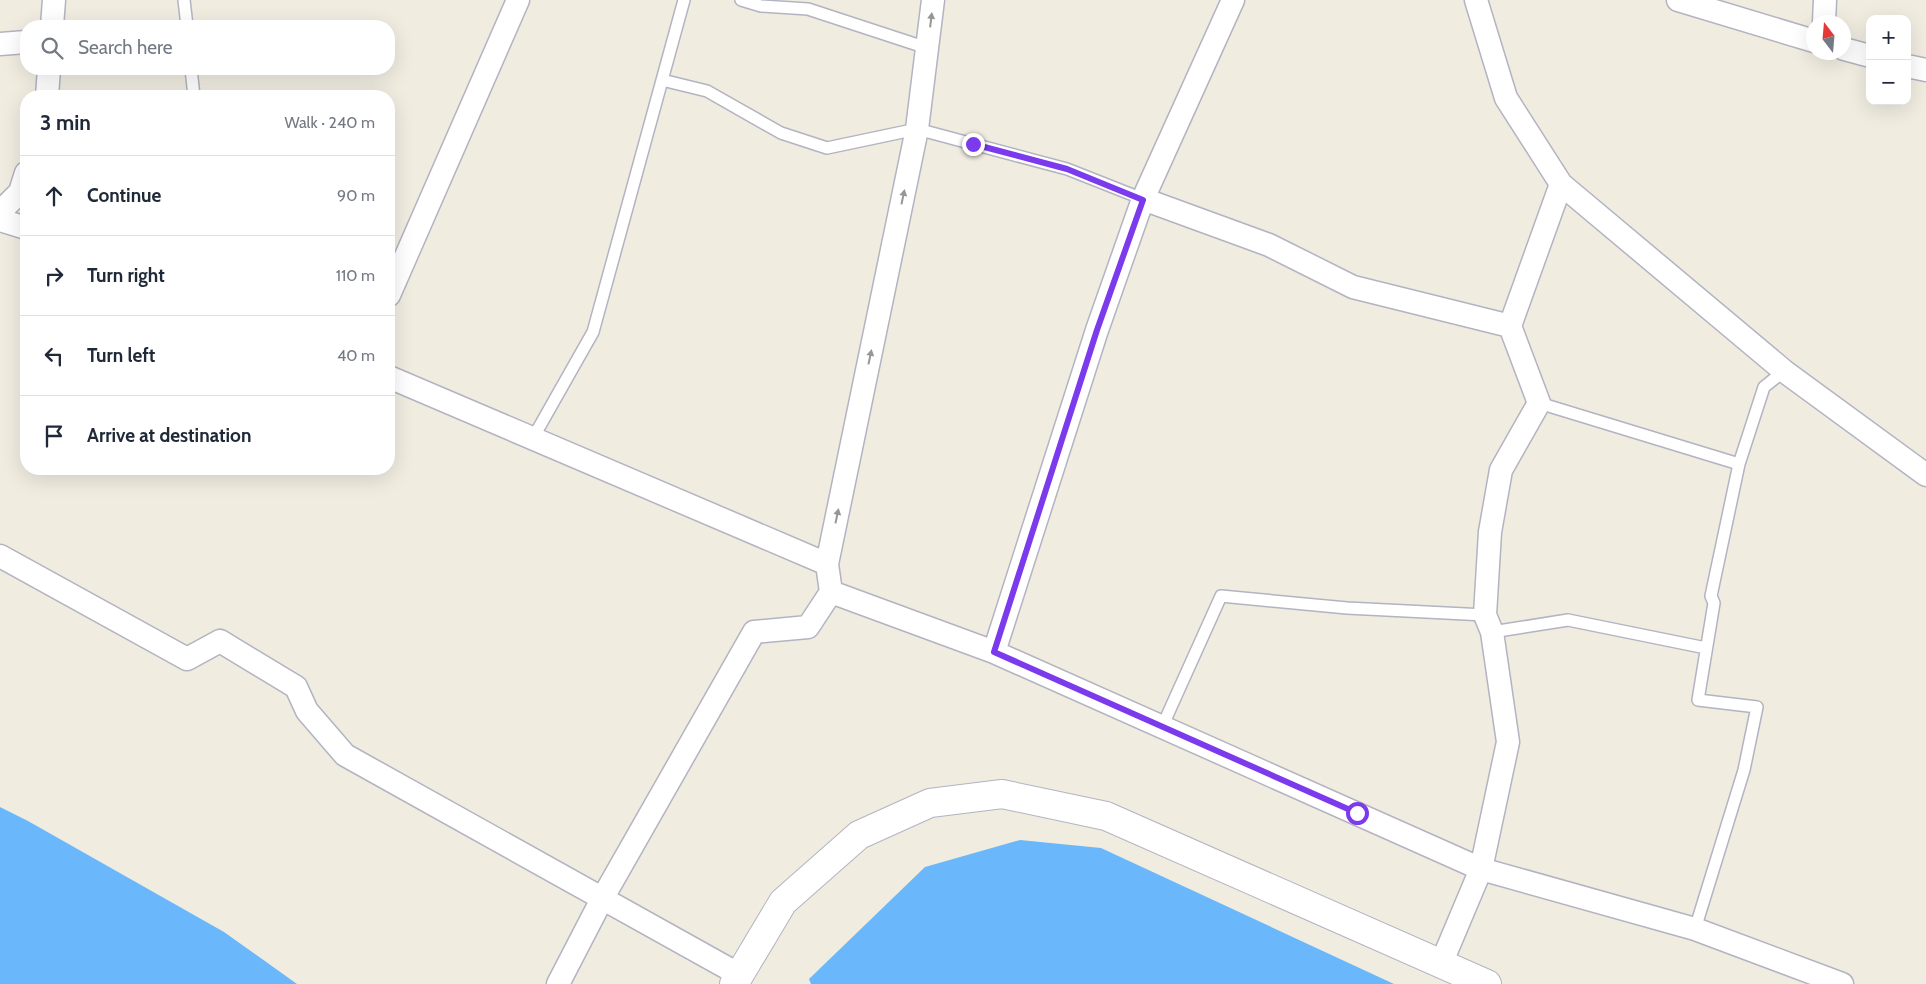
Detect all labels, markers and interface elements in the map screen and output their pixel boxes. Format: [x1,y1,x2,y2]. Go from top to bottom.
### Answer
one-way arrow [927,11,935,27]
north arrow [1806,15,1851,60]
map controls [1866,15,1911,105]
button: + [1866,15,1911,60]
search box [20,20,395,75]
icon: search [38,34,66,62]
text: Search here [78,36,172,59]
button: − [1866,60,1911,105]
text: 3 min [40,110,91,135]
text: Walk · 240 m [284,113,375,132]
route end [962,133,985,156]
icon: ahead [40,182,68,210]
text: Continue [87,184,161,207]
text: 90 m [337,186,375,205]
one-way arrow [899,189,907,205]
icon: right [40,262,68,290]
text: Turn right [87,264,165,287]
text: 110 m [336,266,375,285]
icon: left [40,342,68,370]
text: Turn left [87,344,155,367]
text: 40 m [337,346,375,365]
one-way arrow [866,349,874,364]
icon: arrive [40,422,68,450]
text: Arrive at destination [87,424,251,447]
one-way arrow [833,508,841,523]
route start [1346,802,1369,825]

